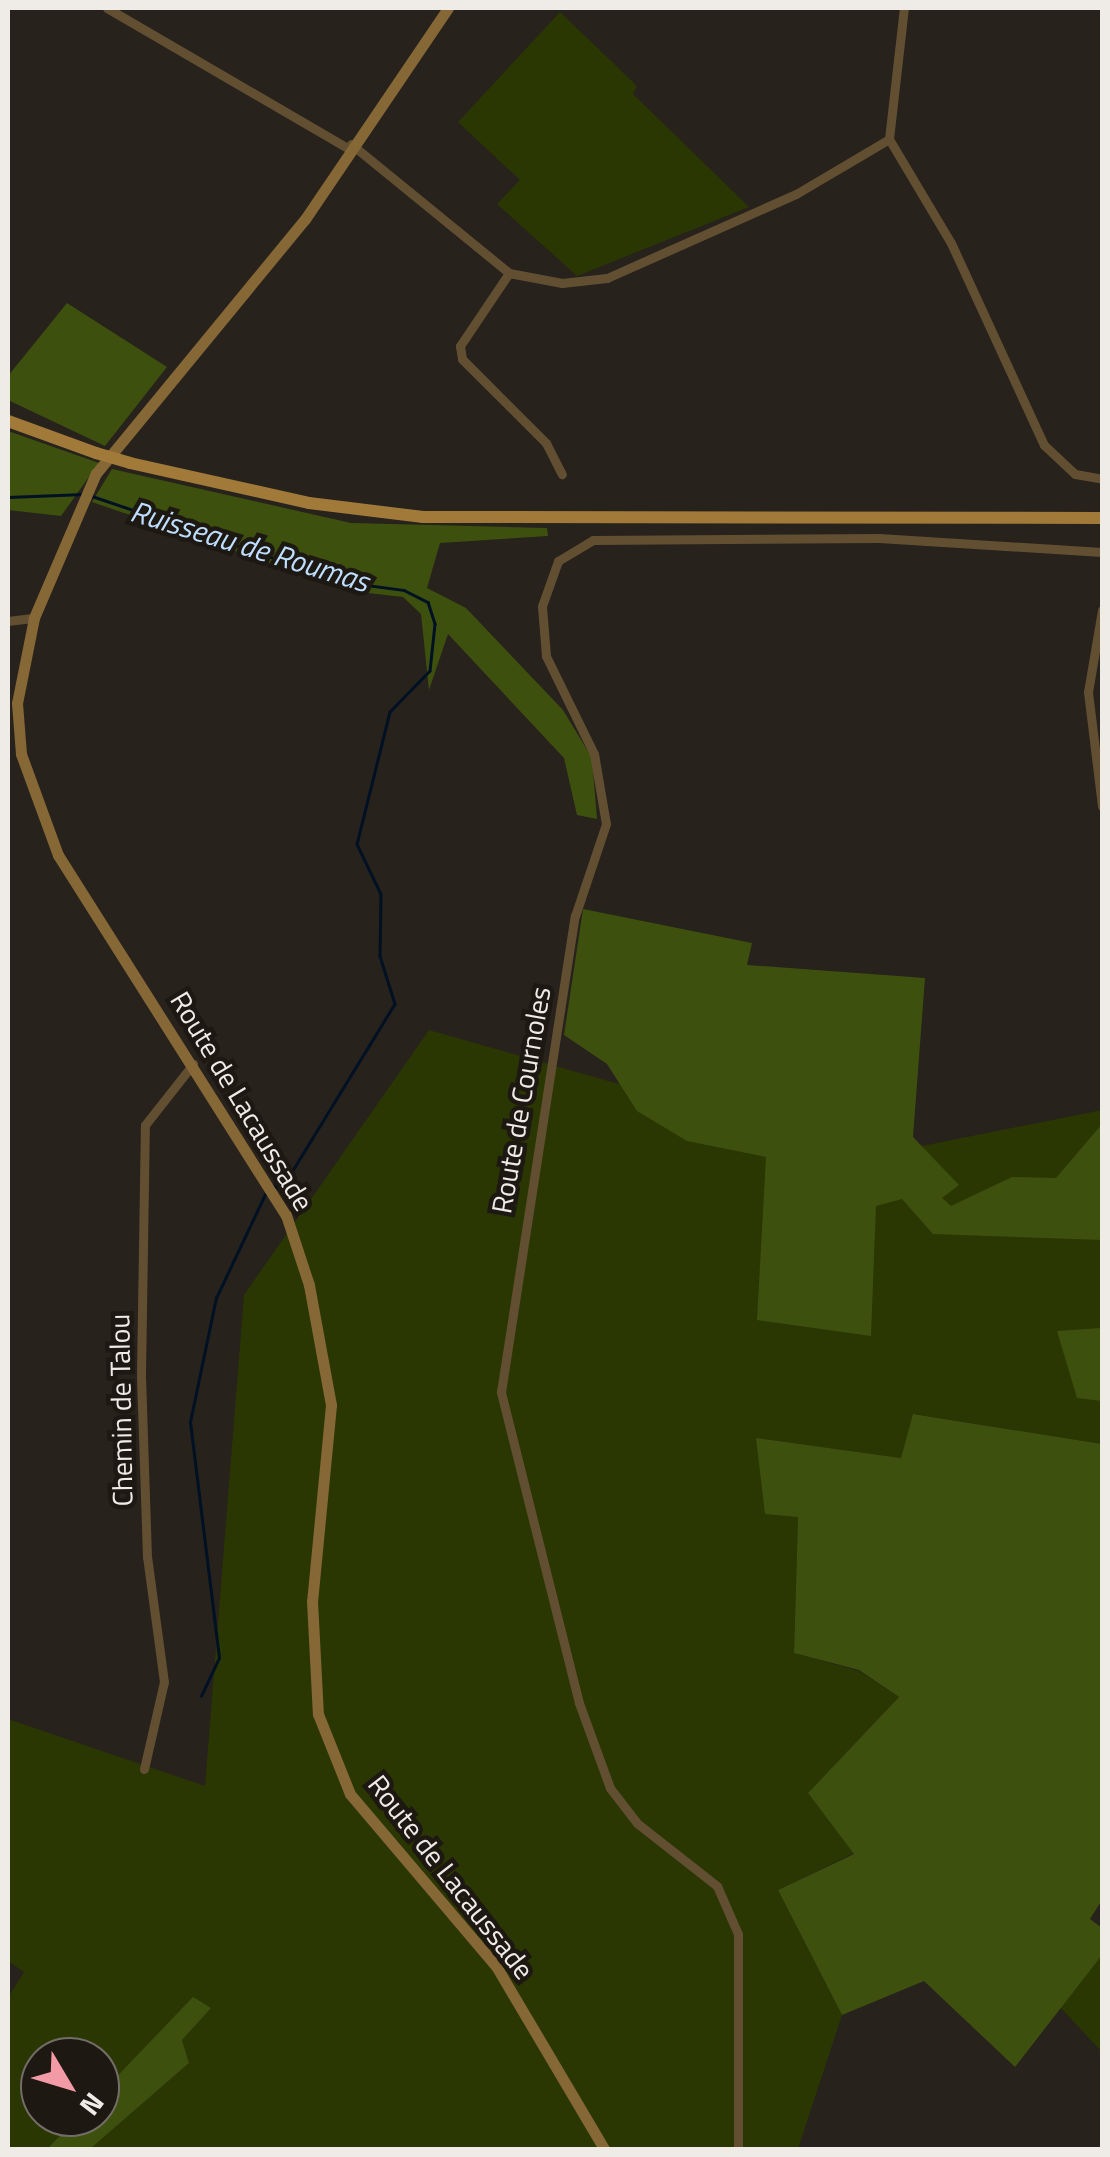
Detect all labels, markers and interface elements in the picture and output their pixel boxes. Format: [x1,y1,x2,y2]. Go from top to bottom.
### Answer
water label: Ruisseau de Roumas [126,493,374,599]
street label: Route de Cournoles [485,984,557,1216]
street label: Route de Lacaussade [163,985,321,1217]
street label: Chemin de Talou [103,1313,139,1507]
street label: Route de Lacaussade [361,1768,541,1986]
north arrow [20,2037,120,2137]
text: N [70,2084,115,2125]

